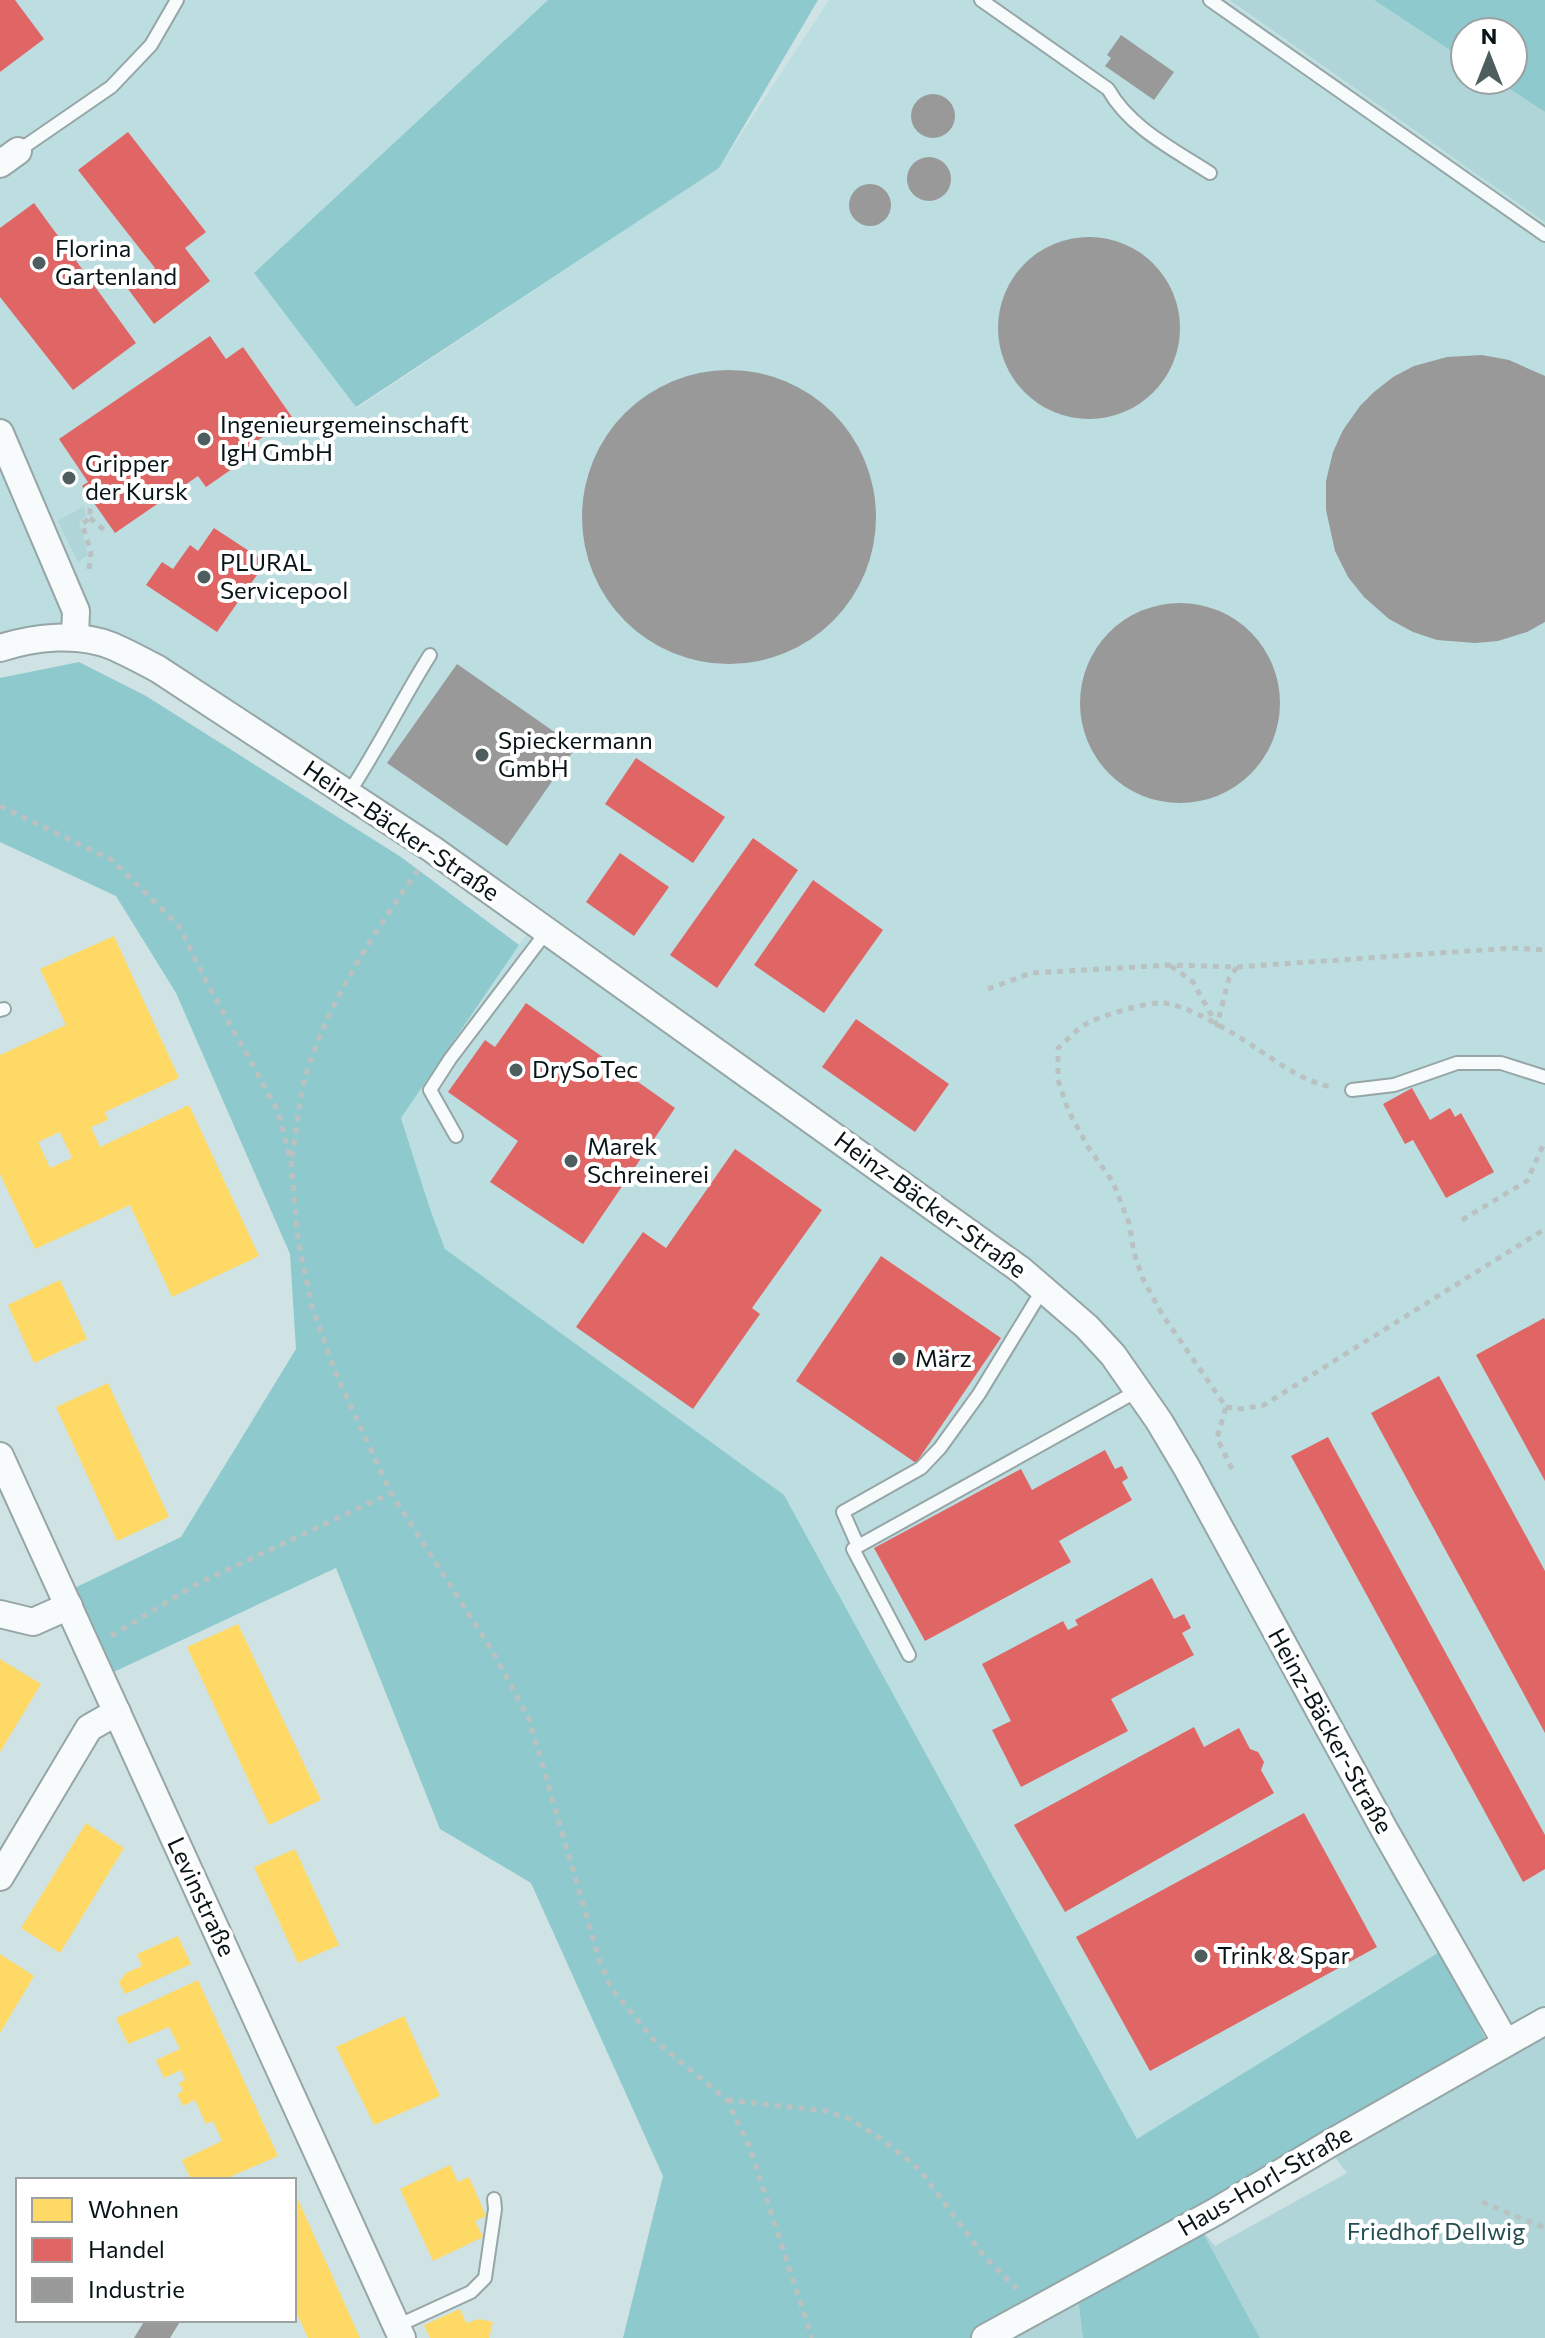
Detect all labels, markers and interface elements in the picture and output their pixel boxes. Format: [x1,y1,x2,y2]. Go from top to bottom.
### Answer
north arrow [1449,16,1529,96]
text: N [1481,22,1497,49]
place label: Florina Gartenland [55,233,177,290]
marker: Florina Gartenland [30,254,48,272]
place label: Ingenieurgemeinschaft IgH GmbH [220,409,469,466]
marker: Ingenieurgemeinschaft IgH GmbH [195,430,213,448]
place label: Gripper der Kursk [85,448,188,505]
marker: Gripper der Kursk [60,469,78,487]
place label: PLURAL Servicepool [220,547,348,604]
marker: PLURAL Servicepool [195,568,213,586]
place label: Spieckermann GmbH [498,725,653,782]
marker: Spieckermann GmbH [473,746,491,764]
street label: Heinz-Bäcker-Straße [298,753,505,906]
place label: DrySoTec [532,1054,638,1083]
marker: DrySoTec [507,1061,525,1079]
street label: Heinz-Bäcker-Straße [829,1124,1032,1283]
place label: Marek Schreinerei [587,1131,709,1188]
marker: Marek Schreinerei [562,1152,580,1170]
place label: März [915,1343,972,1372]
marker: März [890,1350,908,1368]
street label: Heinz-Bäcker-Straße [1263,1623,1400,1838]
street label: Levinstraße [162,1832,243,1961]
place label: Trink & Spar [1217,1940,1351,1969]
marker: Trink & Spar [1192,1947,1210,1965]
street label: Haus-Horl-Straße [1172,2118,1356,2241]
legend [16,2178,296,2322]
text: Wohnen [88,2194,179,2223]
park label: Friedhof Dellwig [1347,2216,1525,2245]
text: Handel [88,2234,165,2263]
text: Industrie [88,2274,185,2303]

